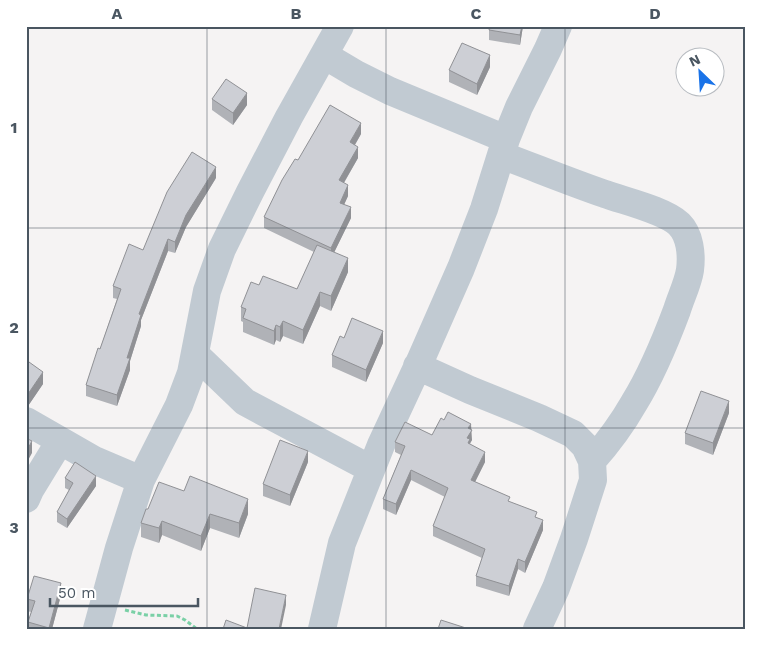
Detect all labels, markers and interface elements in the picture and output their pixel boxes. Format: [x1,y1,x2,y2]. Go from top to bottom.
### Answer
text: A [112,4,123,23]
text: B [291,4,302,23]
text: C [471,4,482,23]
text: D [649,4,661,23]
north arrow [674,48,724,98]
text: N [686,51,703,70]
text: 1 [11,118,17,137]
text: 2 [9,318,19,337]
text: 3 [9,518,19,537]
scale bar [50,575,198,607]
text: 50 m [58,584,95,602]

